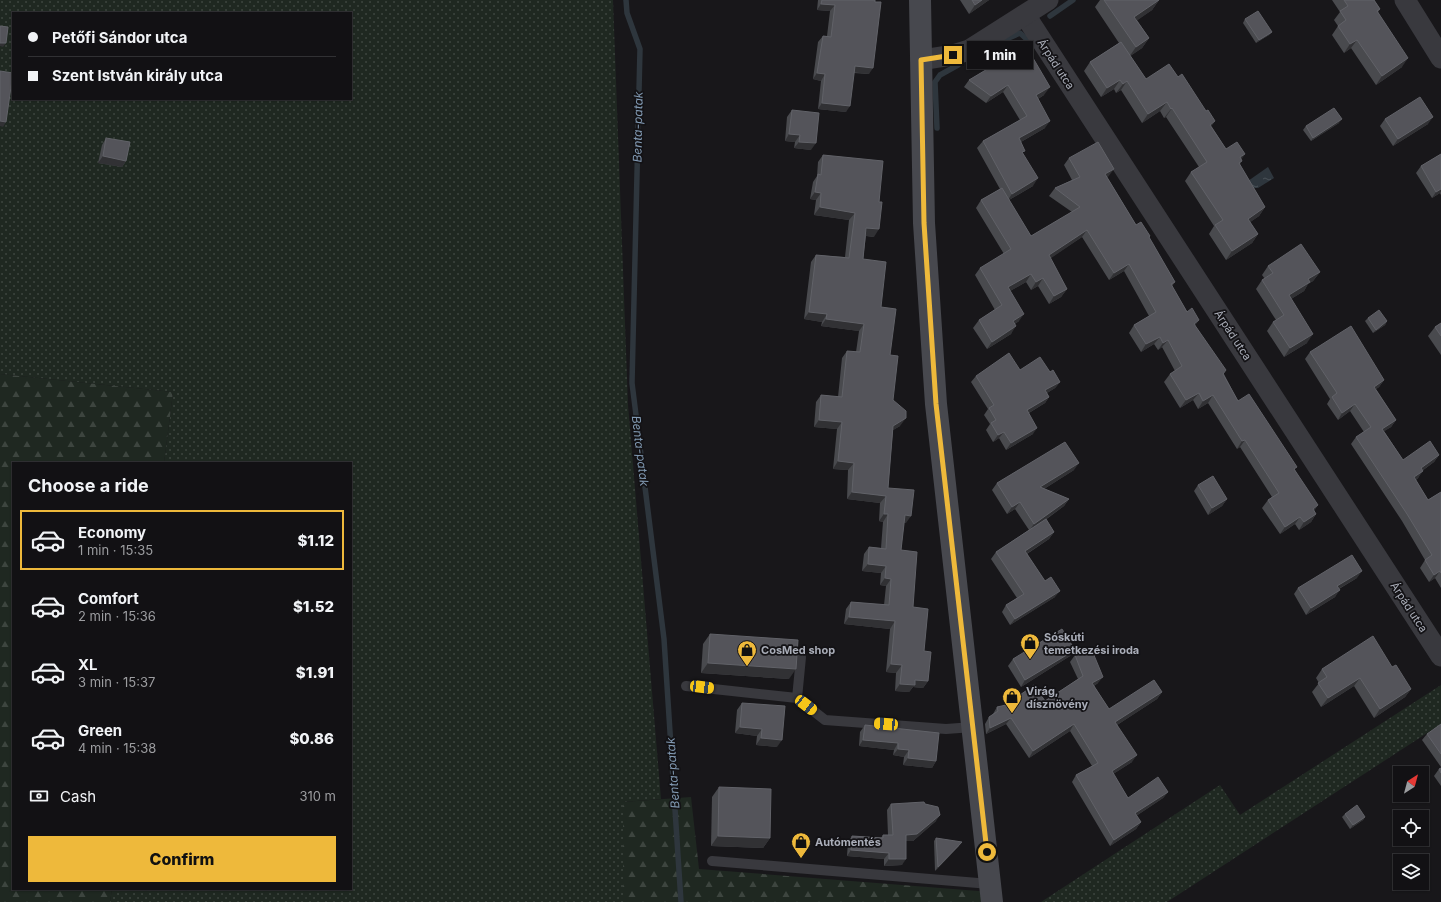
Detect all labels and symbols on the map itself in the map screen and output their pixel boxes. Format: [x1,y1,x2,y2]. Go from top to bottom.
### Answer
street label: Árpád utca [1035,36,1077,92]
callout: 1 min [967,41,1033,69]
route end [944,46,962,64]
water label: Benta-patak [629,91,646,163]
street label: Árpád utca [1212,307,1254,363]
water label: Benta-patak [629,415,652,488]
street label: Árpád utca [1388,579,1430,635]
place label: Sóskúti temetkezési iroda [1044,630,1139,657]
shop icon: Sóskúti temetkezési iroda [1019,632,1041,660]
shop icon: CosMed shop [736,639,758,667]
place label: CosMed shop [761,643,835,657]
car [689,680,715,694]
place label: Virág, dísznövény [1026,684,1088,711]
shop icon: Virág, dísznövény [1001,686,1023,714]
car [793,693,819,717]
car [874,717,898,731]
water label: Benta-patak [663,737,682,809]
north arrow [1393,766,1429,802]
shop icon: Autómentés [790,831,812,859]
place label: Autómentés [815,835,881,849]
route start [978,843,996,861]

